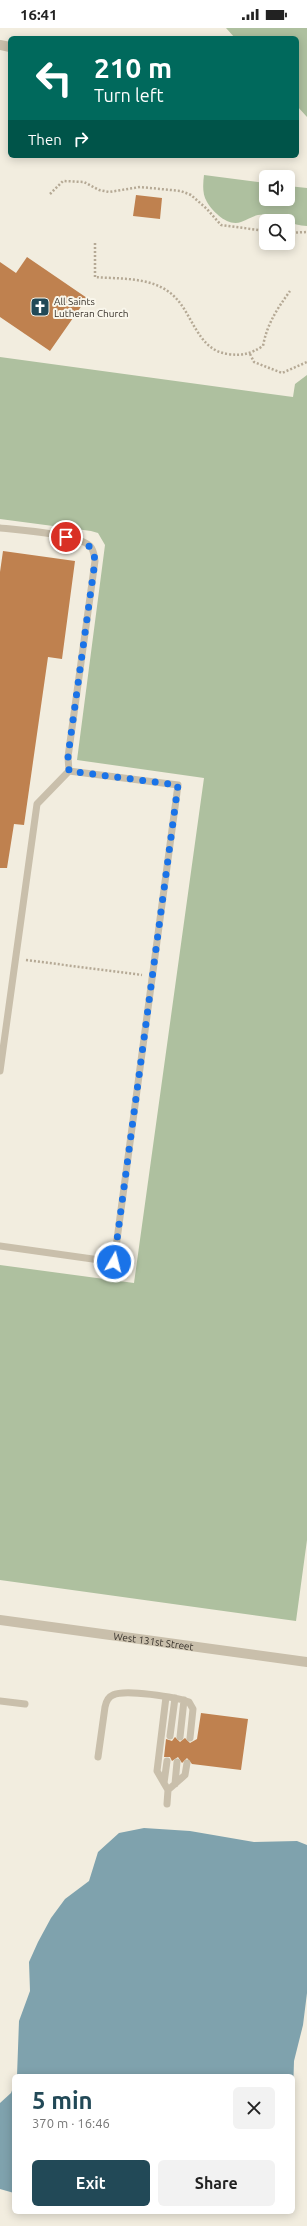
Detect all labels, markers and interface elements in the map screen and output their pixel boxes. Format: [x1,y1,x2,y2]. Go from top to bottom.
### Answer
text: 16:41 [20,6,58,23]
icon: left [28,52,80,104]
text: 210 m [94,52,172,83]
text: Turn left [94,85,164,105]
icon: right [70,128,92,150]
text: Then [28,131,62,148]
map controls [259,170,295,250]
button: sound [259,170,295,206]
button: search [259,214,295,250]
church icon: All Saints Lutheran Church [29,296,51,318]
place label: All Saints Lutheran Church [54,296,129,319]
pin [49,520,83,554]
icon: arrive [55,526,77,548]
position arrow [93,1241,135,1283]
street label: West 131st Street [113,1631,194,1652]
text: 5 min [32,2087,93,2114]
button: close [233,2087,275,2129]
text: 370 m · 16:46 [32,2116,110,2130]
button: Exit [32,2160,150,2206]
button: Share [158,2160,275,2206]

